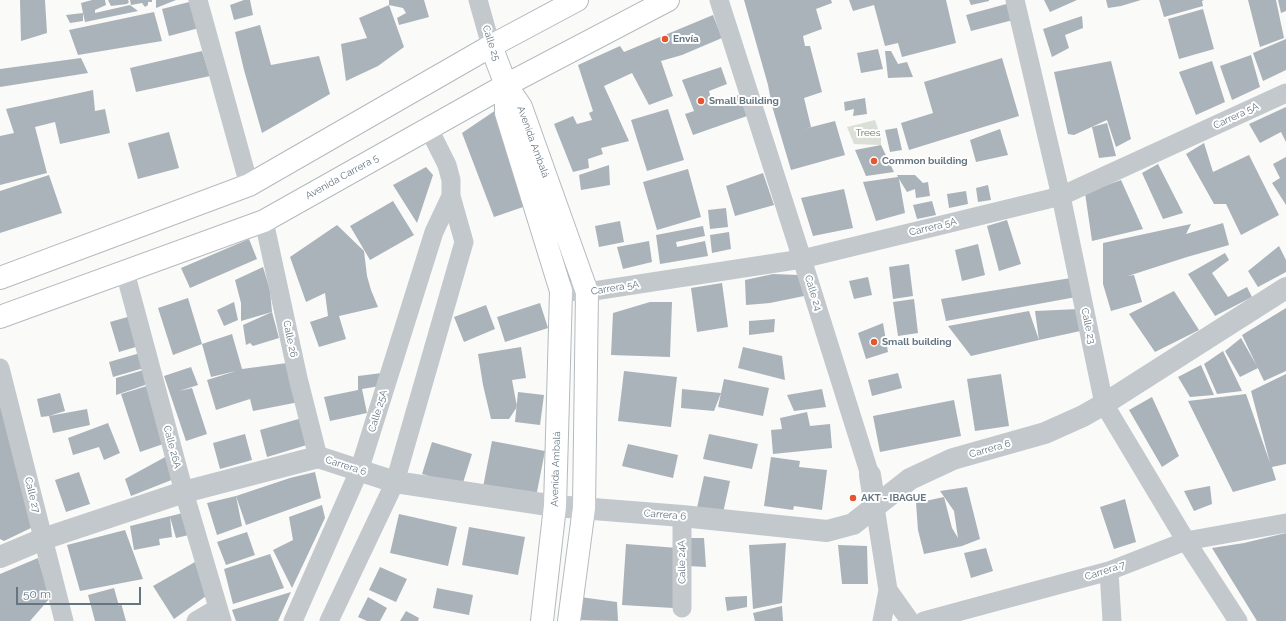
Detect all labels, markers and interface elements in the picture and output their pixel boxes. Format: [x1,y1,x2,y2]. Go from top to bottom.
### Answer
street label: Calle 25 [480,24,502,62]
place label: Envía [673,33,699,45]
marker: Envía [660,34,670,44]
place label: Small Building [709,95,779,107]
marker: Small Building [696,96,706,106]
street label: Carrera 5A [1211,100,1261,132]
street label: Avenida Ambalá [514,105,552,179]
park label: Trees [855,127,881,139]
street label: Avenida Carrera 5 [303,152,381,202]
place label: Common building [882,155,968,167]
marker: Common building [869,156,879,166]
street label: Carrera 5A [908,215,958,239]
street label: Calle 24 [802,274,824,312]
street label: Carrera 5A [590,278,640,298]
street label: Calle 23 [1078,307,1098,345]
street label: Calle 26 [280,319,300,359]
place label: Small building [882,336,952,348]
marker: Small building [869,337,879,347]
street label: Calle 25A [366,388,390,434]
street label: Calle 26A [161,424,183,470]
street label: Avenida Ambalá [549,431,563,507]
street label: Carrera 6 [968,437,1012,461]
street label: Carrera 6 [324,454,368,478]
street label: Calle 27 [22,476,42,514]
place label: AKT - IBAGUE [861,492,926,504]
marker: AKT - IBAGUE [848,493,858,503]
street label: Carrera 6 [643,507,687,523]
street label: Calle 24A [676,540,688,584]
street label: Carrera 7 [1083,559,1127,583]
scale bar [18,579,143,605]
text: 50 m [23,587,51,601]

